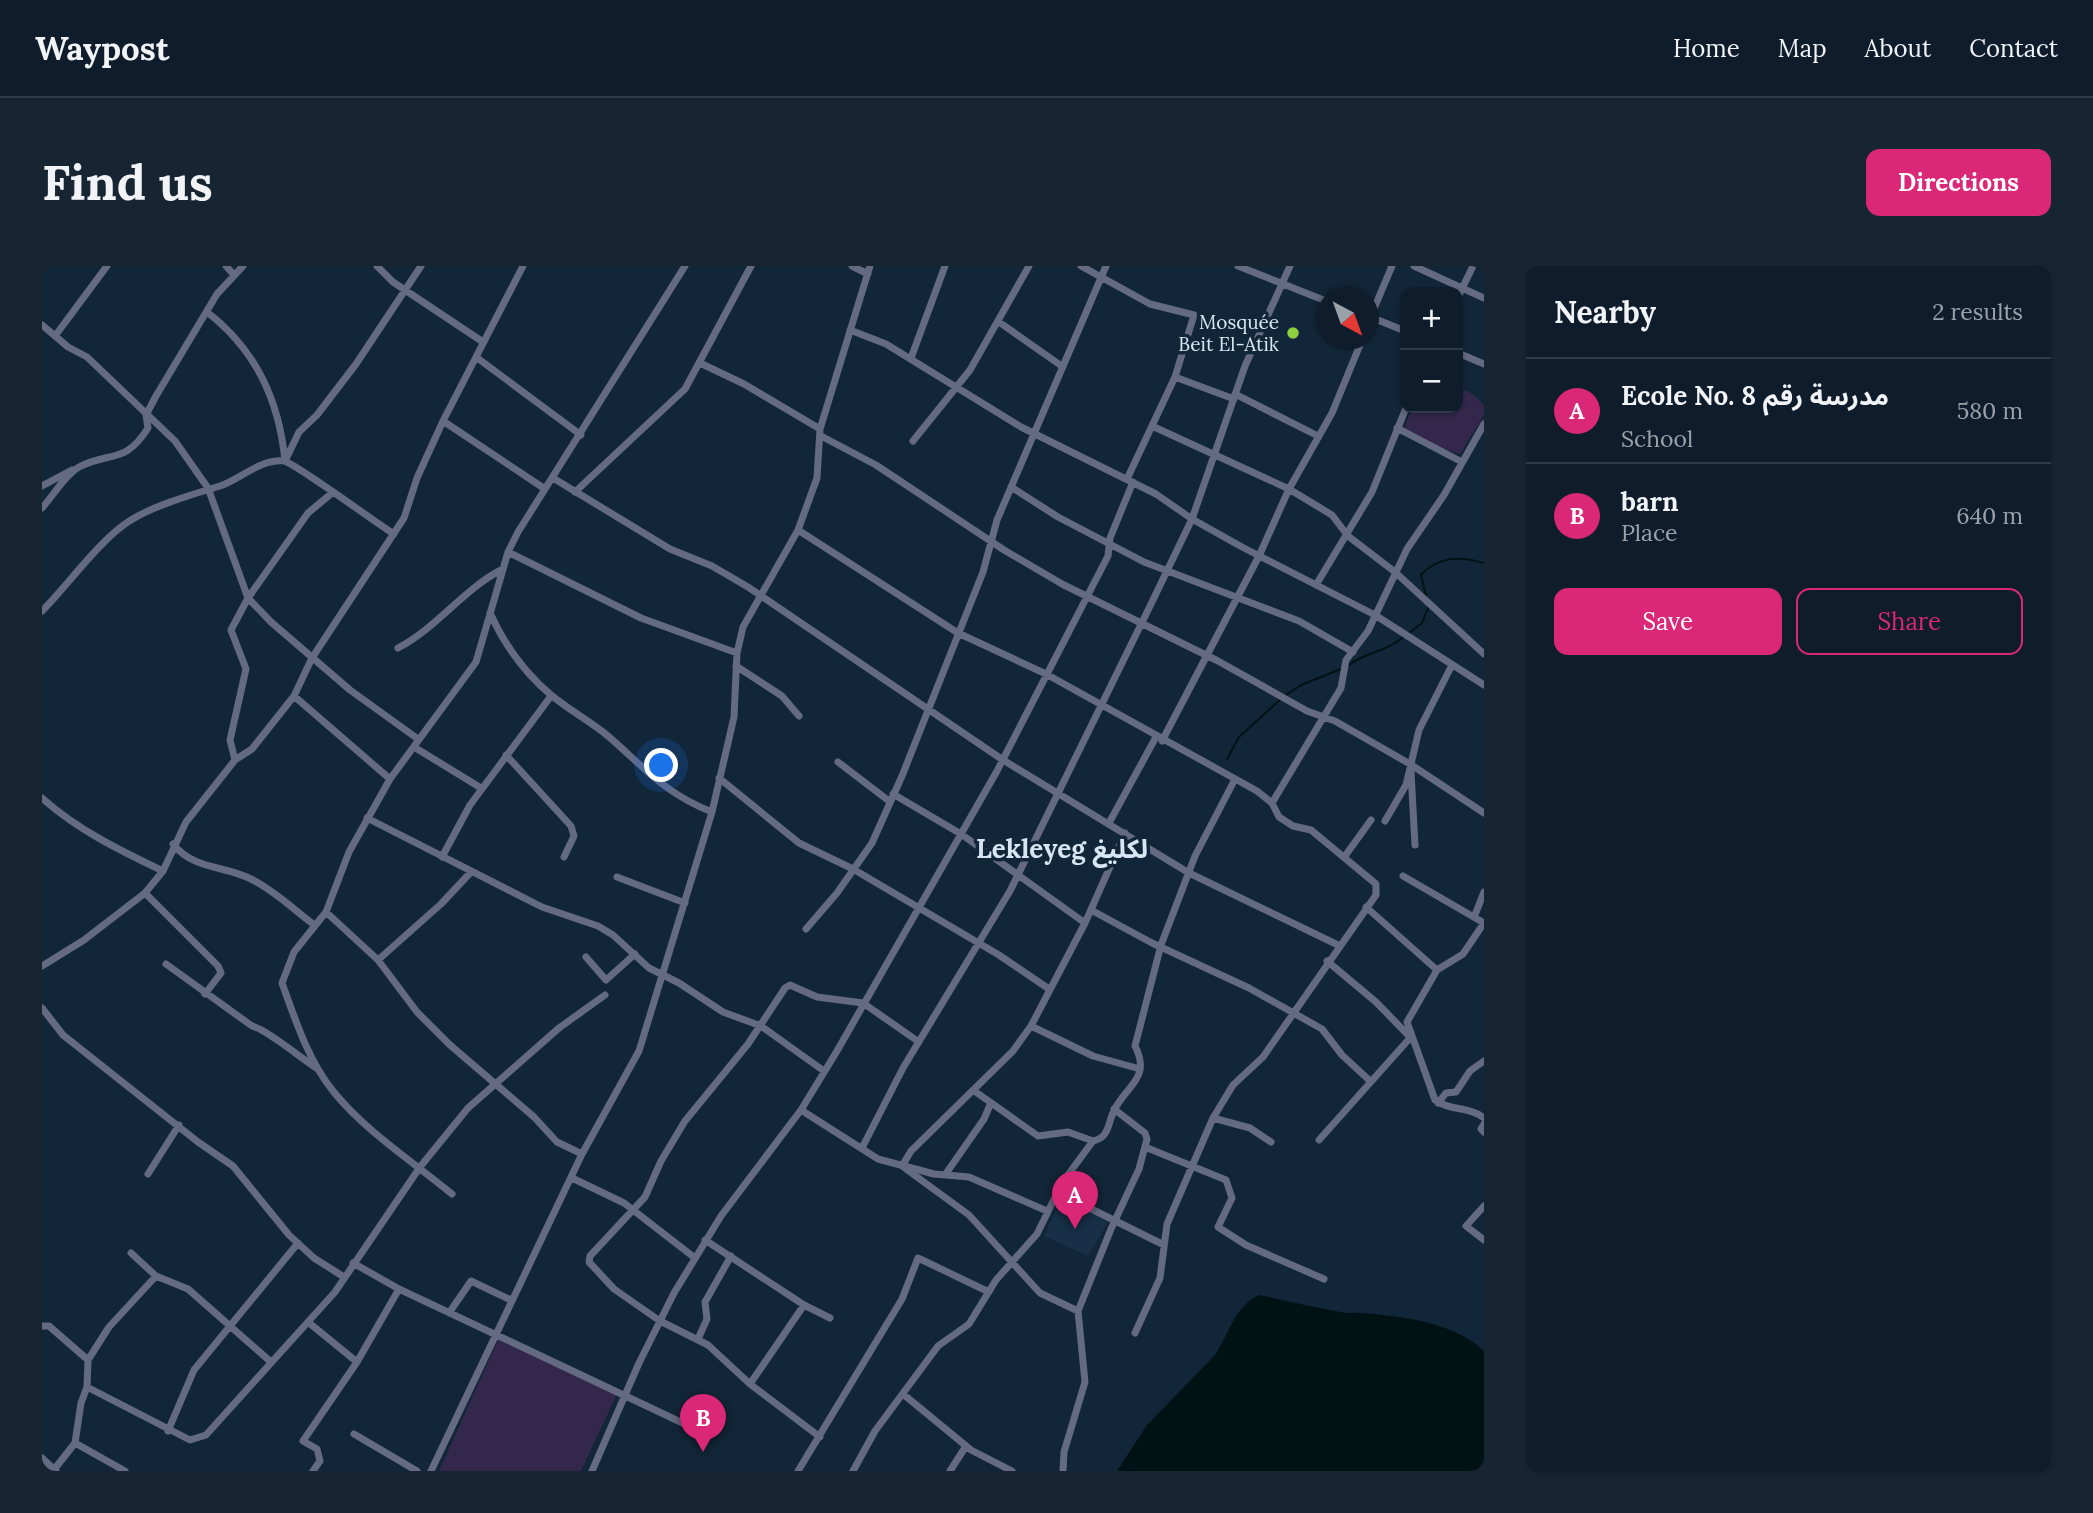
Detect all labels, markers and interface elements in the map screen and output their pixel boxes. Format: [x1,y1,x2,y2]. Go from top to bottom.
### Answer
text: Waypost [35,27,169,69]
text: Home [1673,33,1740,64]
text: Map [1778,33,1827,64]
text: About [1865,33,1931,64]
text: Contact [1969,33,2058,64]
button: Directions [1866,149,2051,216]
text: Find us [42,151,213,213]
north arrow [1316,287,1379,350]
map controls [1400,287,1463,413]
button: + [1400,287,1463,350]
text: Nearby [1554,293,1656,331]
text: 2 results [1932,297,2023,326]
place label: Mosquée Beit El-Atik [1178,310,1280,356]
marker: Mosquée Beit El-Atik [1285,325,1301,341]
button: − [1400,350,1463,413]
text: Ecole No. 8 مدرسة رقم [1621,379,1889,412]
text: A [1569,396,1585,425]
text: 580 m [1957,396,2023,425]
text: School [1621,424,1693,453]
text: barn [1621,485,1679,518]
text: B [1569,501,1585,530]
text: 640 m [1956,501,2023,530]
text: Place [1621,518,1678,547]
button: Save [1554,588,1782,655]
button: Share [1796,588,2023,655]
your location [644,748,678,782]
district label: Lekleyeg لكليغ [976,832,1148,868]
pin: A [1052,1171,1098,1229]
pin: B [680,1394,726,1452]

